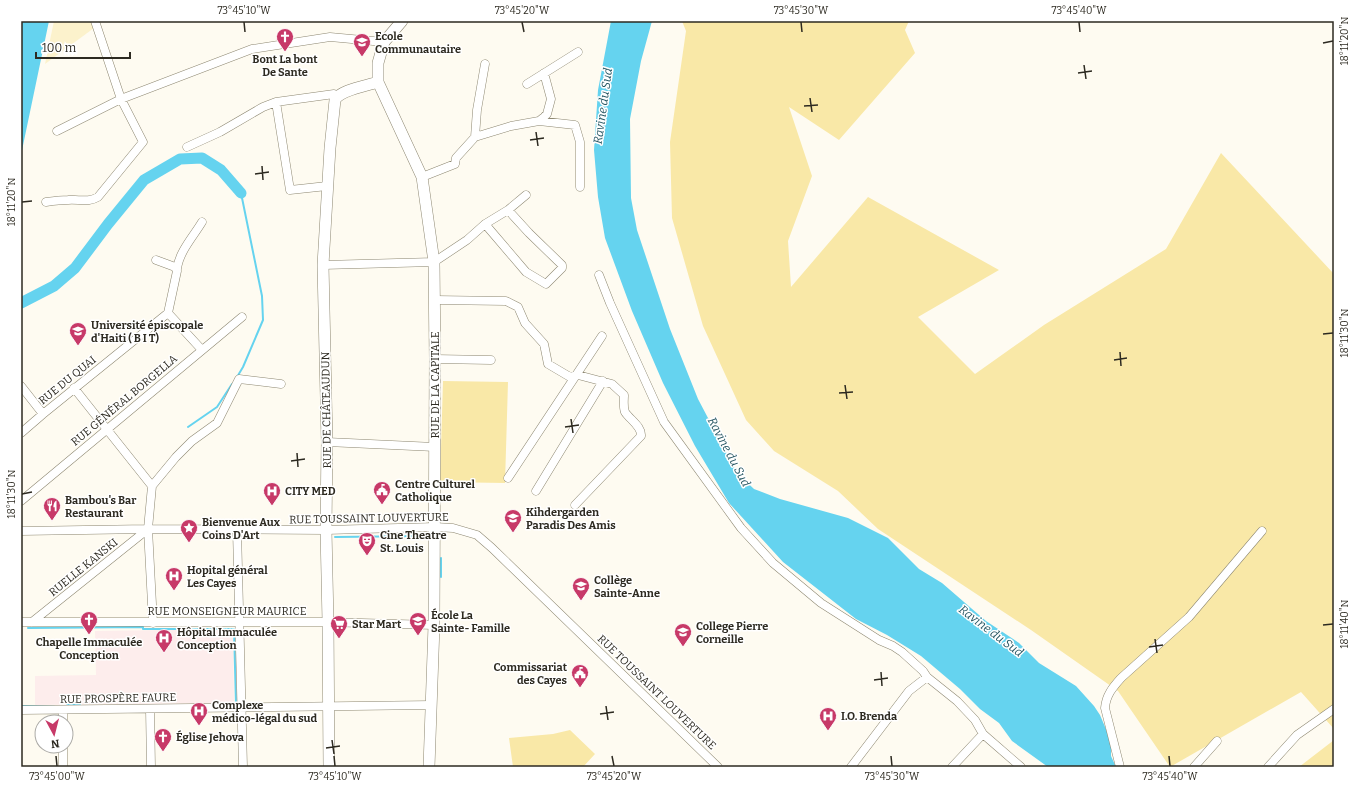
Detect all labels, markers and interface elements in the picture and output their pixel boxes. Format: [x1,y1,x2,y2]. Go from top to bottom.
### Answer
text: 73°45'10"W [217,5,271,17]
text: 73°45'20"W [495,5,550,17]
text: 73°45'30"W [774,5,829,17]
text: 73°45'40"W [1052,5,1107,17]
text: 18°11'20"N [1339,17,1351,65]
church icon: Bont La bont De Sante [275,27,295,52]
place label: Ecole Communautaire [375,30,461,56]
school or university icon: Ecole Communautaire [352,32,372,57]
scale bar [36,34,130,60]
text: 100 m [42,41,77,55]
place label: Bont La bont De Sante [252,53,318,79]
water label: Ravine du Sud [591,67,615,145]
text: 18°11'20"N [6,178,18,226]
text: 18°11'30"N [1339,308,1351,357]
place label: Université épiscopale d'Haiti ( B I T) [91,319,203,345]
school or university icon: Université épiscopale d'Haiti ( B I T) [68,321,88,346]
street label: RUE DE LA CAPITALE [429,331,442,439]
street label: RUE GÉNÉRAL BORGELLA [68,351,180,449]
street label: RUE DE CHÂTEAUDUN [318,351,334,468]
street label: RUE DU QUAI [36,353,99,407]
water label: Ravine du Sud [705,415,753,489]
text: 18°11'30"N [6,469,18,518]
place label: Centre Culturel Catholique [395,478,476,504]
public building icon: Centre Culturel Catholique [372,480,392,505]
hospital icon: CITY MED [262,481,282,506]
place label: CITY MED [285,485,336,498]
place label: Bambou's Bar Restaurant [65,494,137,520]
restaurant icon: Bambou's Bar Restaurant [42,496,62,521]
place label: Kihdergarden Paradis Des Amis [526,506,616,532]
school or university icon: Kihdergarden Paradis Des Amis [503,508,523,533]
street label: RUE TOUSSAINT LOUVERTURE [289,511,449,526]
place label: Bienvenue Aux Coins D'Art [202,516,281,542]
place icon: Bienvenue Aux Coins D'Art [179,518,199,543]
place label: Cine Theatre St. Louis [380,529,447,555]
theatre icon: Cine Theatre St. Louis [357,531,377,556]
street label: RUELLE KANSKI [46,536,120,599]
place label: Hopital général Les Cayes [187,564,268,590]
hospital icon: Hopital général Les Cayes [164,566,184,591]
place label: Collège Sainte-Anne [594,574,660,600]
school or university icon: Collège Sainte-Anne [571,576,591,601]
text: 18°11'40"N [1339,599,1351,649]
water label: Ravine du Sud [956,602,1026,660]
street label: RUE MONSEIGNEUR MAURICE [147,605,307,618]
place label: École La Sainte- Famille [431,608,510,635]
church icon: Chapelle Immaculée Conception [79,610,99,635]
school or university icon: École La Sainte- Famille [408,611,428,636]
supermarket icon: Star Mart [329,614,349,639]
place label: Star Mart [352,618,402,631]
place label: College Pierre Corneille [696,620,768,646]
school or university icon: College Pierre Corneille [673,622,693,647]
place label: Hôpital Immaculée Conception [177,626,277,652]
hospital icon: Hôpital Immaculée Conception [154,628,174,653]
street label: RUE TOUSSAINT LOUVERTURE [595,632,719,753]
place label: Chapelle Immaculée Conception [36,636,142,662]
place label: Commissariat des Cayes [493,661,568,687]
public building icon: Commissariat des Cayes [570,663,590,688]
street label: RUE PROSPÈRE FAURE [60,690,176,706]
place label: Complexe médico-légal du sud [212,699,318,725]
hospital icon: Complexe médico-légal du sud [189,701,209,726]
hospital icon: I.O. Brenda [818,706,838,731]
place label: I.O. Brenda [841,710,898,723]
north arrow [34,714,74,754]
church icon: Église Jehova [153,727,173,752]
place label: Église Jehova [176,730,245,744]
text: N [50,736,60,750]
text: 73°45'00"W [29,771,85,783]
text: 73°45'10"W [308,771,362,783]
text: 73°45'20"W [587,771,642,783]
text: 73°45'30"W [865,771,920,783]
text: 73°45'40"W [1143,771,1198,783]

